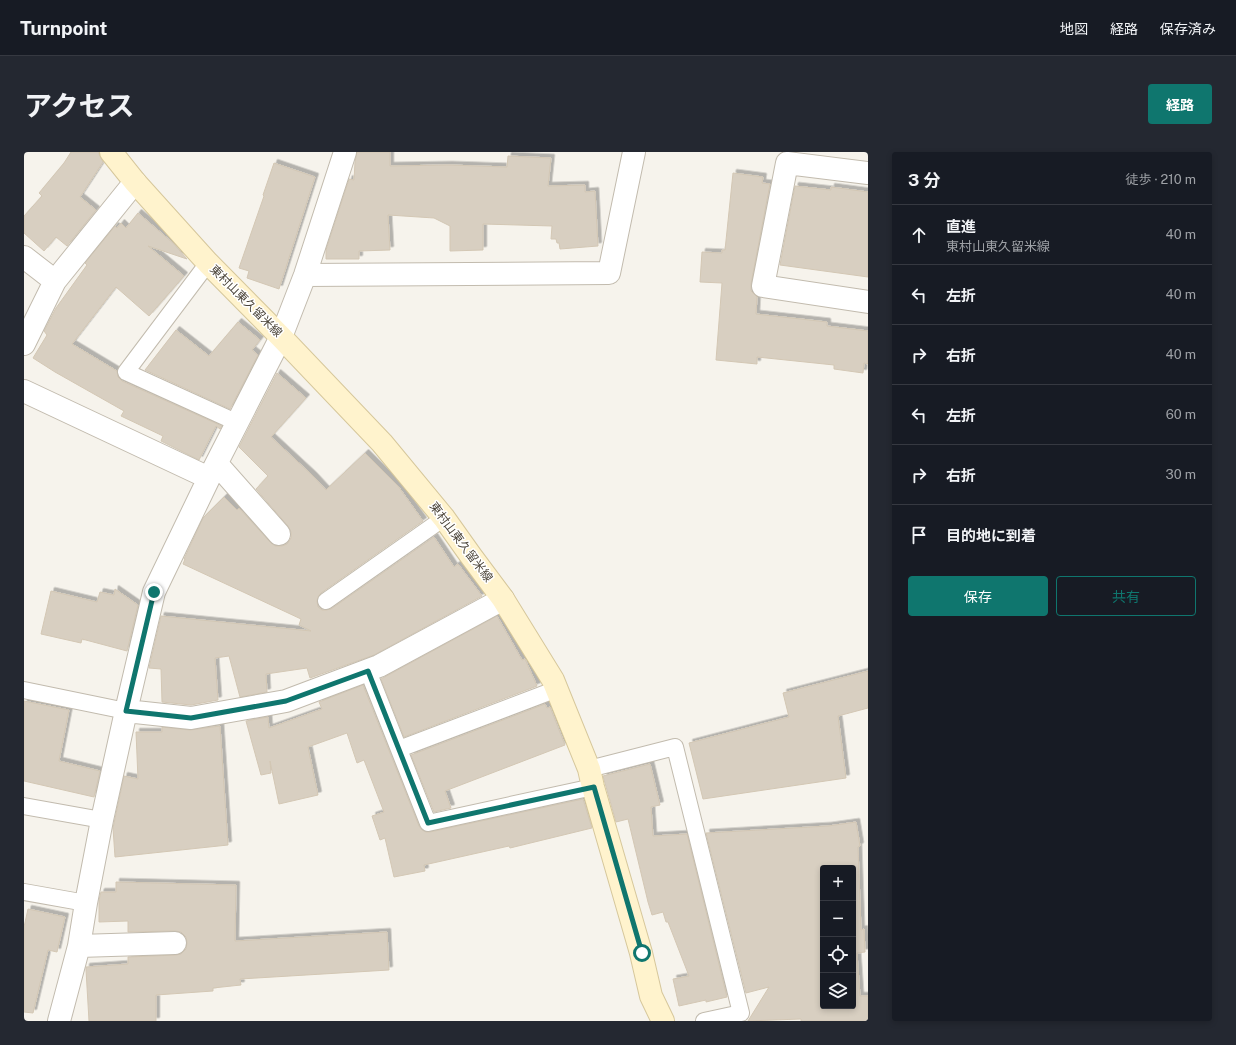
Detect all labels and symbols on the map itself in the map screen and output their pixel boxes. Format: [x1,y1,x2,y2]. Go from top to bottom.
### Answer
street label: 東村山東久留米線 [207,262,285,340]
street label: 東村山東久留米線 [427,499,495,585]
route end [145,583,163,601]
route start [633,944,651,962]

